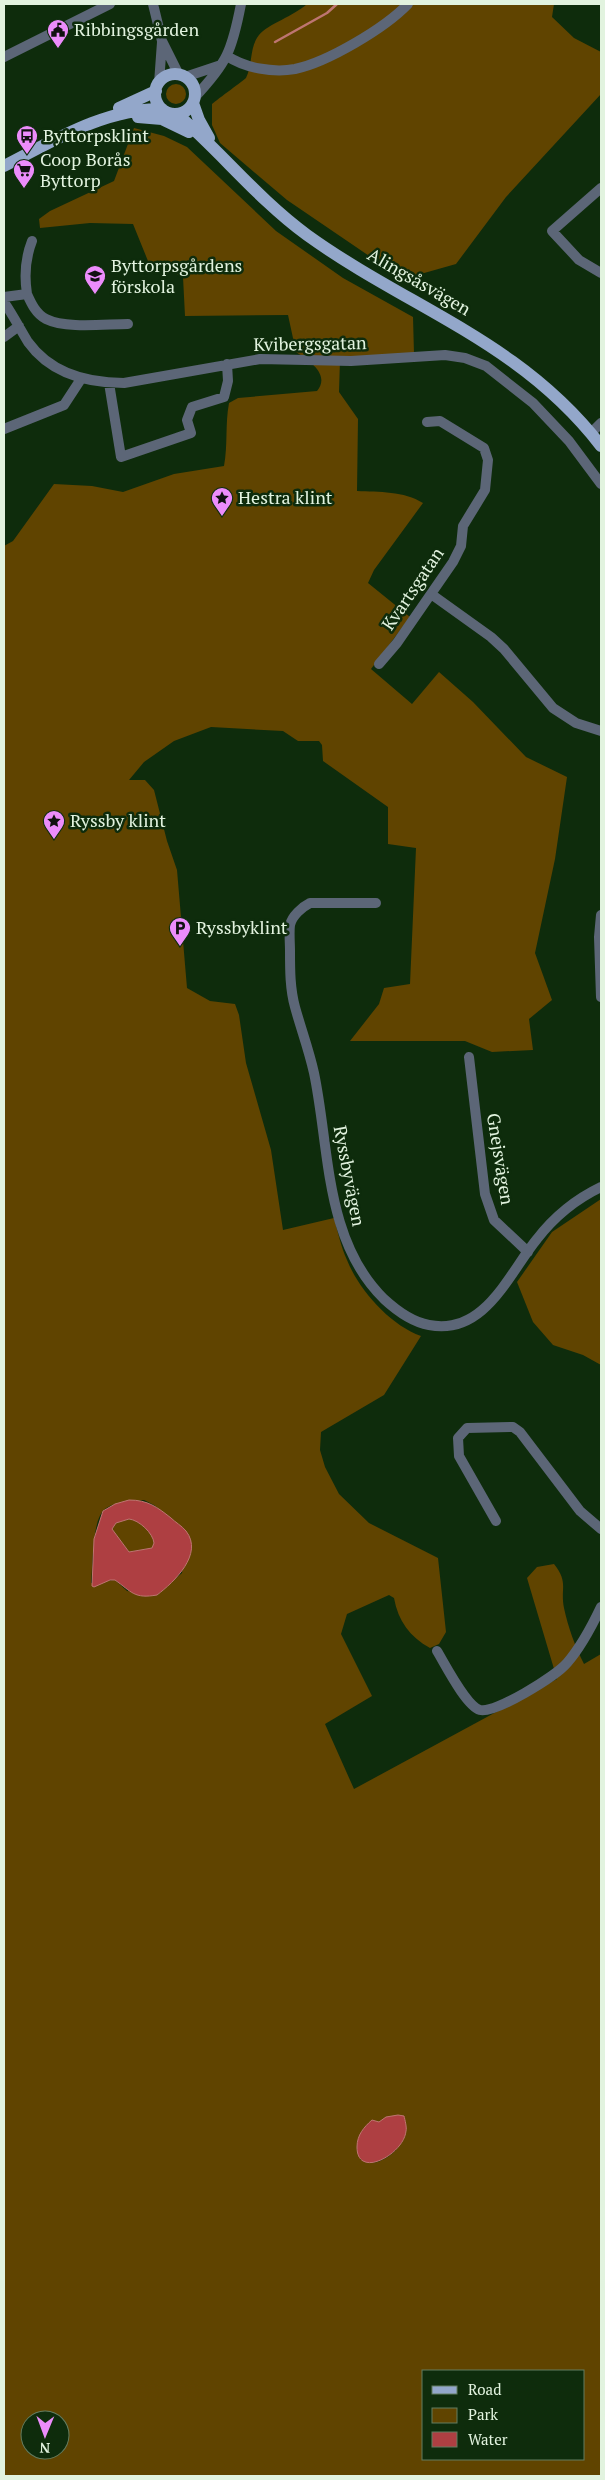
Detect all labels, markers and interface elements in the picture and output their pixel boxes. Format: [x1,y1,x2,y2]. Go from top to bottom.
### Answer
place label: Ribbingsgården [74,17,199,41]
public building icon: Ribbingsgården [46,18,70,49]
place label: Byttorpsklint [43,123,149,147]
bus stop icon: Byttorpsklint [15,124,39,155]
place label: Coop Borås Byttorp [40,147,130,192]
supermarket icon: Coop Borås Byttorp [12,158,36,189]
street label: Alingsåsvägen [364,242,476,321]
place label: Byttorpsgårdens förskola [111,253,242,298]
school or university icon: Byttorpsgårdens förskola [83,264,107,295]
street label: Kvibergsgatan [253,330,367,356]
place label: Hestra klint [238,485,333,509]
place icon: Hestra klint [210,486,234,517]
street label: Kvartsgatan [376,542,449,635]
place label: Ryssby klint [70,808,166,832]
place icon: Ryssby klint [42,809,66,840]
place label: Ryssbyklint [196,915,288,939]
parking icon: Ryssbyklint [168,916,192,947]
street label: Gnejsvägen [482,1111,520,1207]
street label: Ryssbyvägen [328,1123,372,1228]
legend [422,2370,585,2460]
text: Road [468,2379,501,2399]
text: Park [468,2404,498,2424]
north arrow [20,2410,70,2460]
text: Water [468,2429,508,2449]
text: N [39,2439,50,2458]

